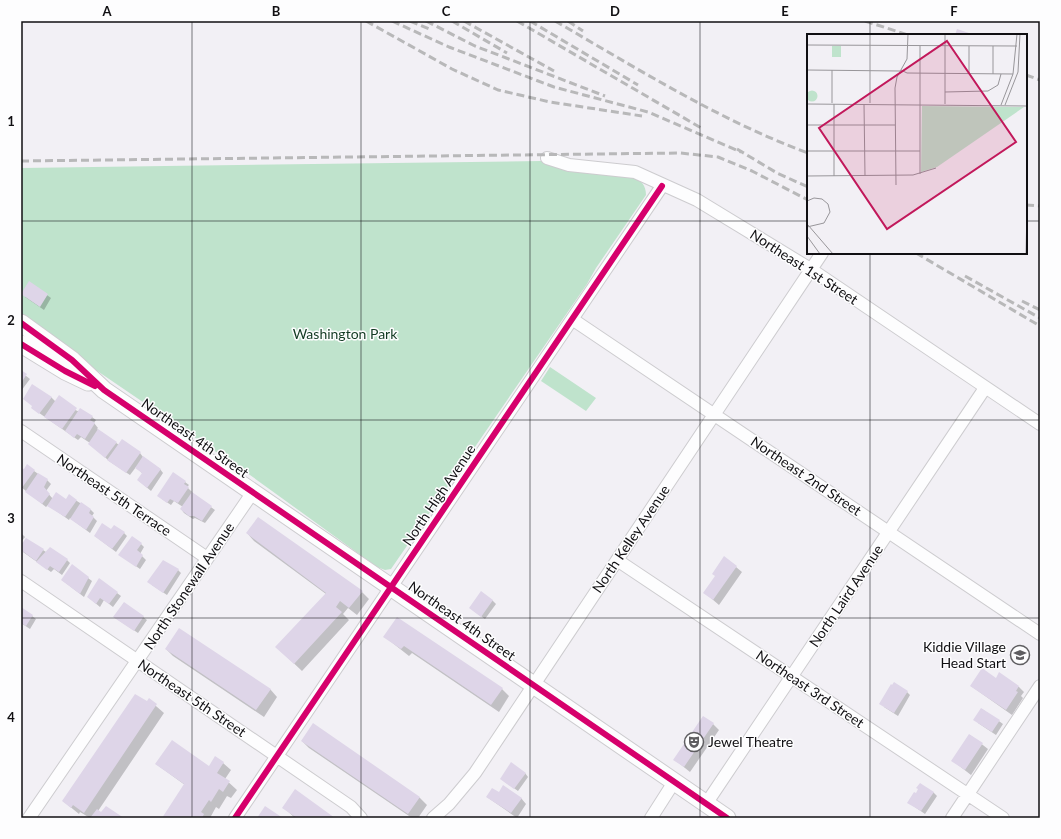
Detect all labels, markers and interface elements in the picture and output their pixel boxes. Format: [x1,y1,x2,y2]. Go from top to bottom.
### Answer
text: A [101,3,112,19]
text: B [272,3,281,19]
text: C [442,3,451,19]
text: D [610,3,620,19]
text: E [781,3,789,19]
text: F [950,3,958,19]
inset map [807,34,1027,254]
text: 1 [7,113,15,129]
street label: Northeast 1st Street [747,225,861,308]
text: 2 [7,312,15,328]
park label: Washington Park [293,325,398,342]
street label: Northeast 4th Street [138,394,252,481]
street label: Northeast 2nd Street [748,432,865,519]
street label: North High Avenue [398,441,479,549]
street label: Northeast 5th Terrace [54,450,175,539]
street label: North Kelley Avenue [588,482,673,596]
text: 3 [7,510,15,526]
street label: North Stonewall Avenue [140,519,237,652]
street label: North Laird Avenue [805,541,886,650]
street label: Northeast 4th Street [405,577,519,664]
place label: Kiddie Village Head Start [923,638,1006,671]
school or university icon: Kiddie Village Head Start [1009,644,1031,666]
street label: Northeast 3rd Street [753,646,868,731]
street label: Northeast 5th Street [135,655,250,740]
text: 4 [7,709,15,725]
theatre icon: Jewel Theatre [683,731,705,753]
place label: Jewel Theatre [708,733,793,750]

